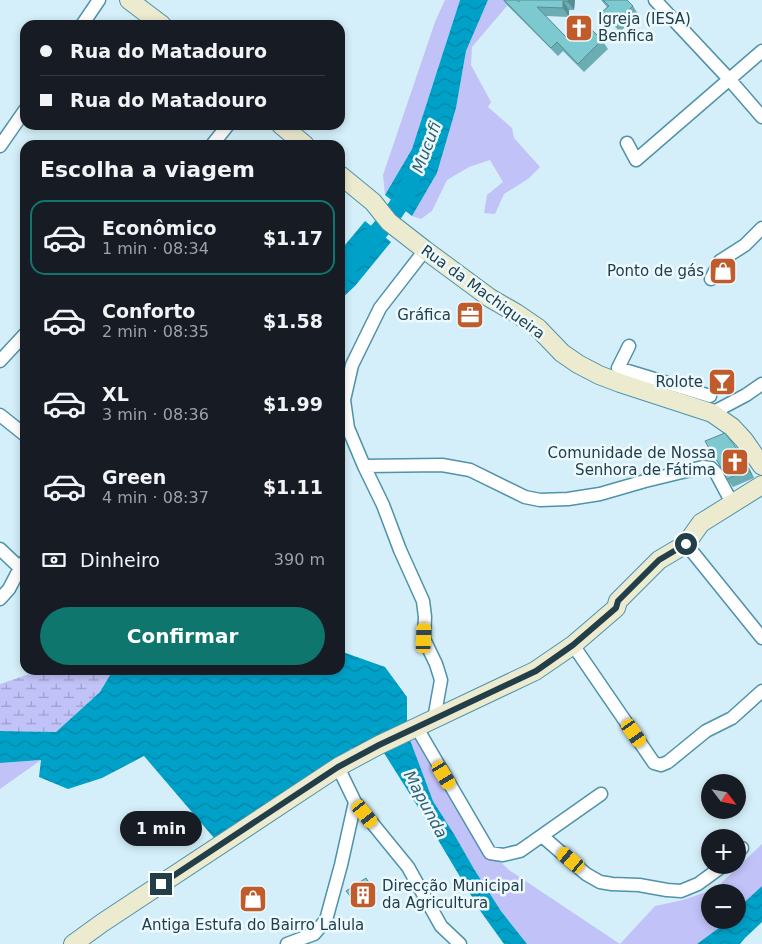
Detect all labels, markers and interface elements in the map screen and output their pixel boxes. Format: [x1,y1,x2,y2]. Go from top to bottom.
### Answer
place label: Igreja (IESA) Benfica [598,10,691,45]
church icon: Igreja (IESA) Benfica [564,13,594,43]
text: Rua do Matadouro [70,40,267,62]
text: Rua do Matadouro [70,89,267,111]
water label: Mucufi [408,118,445,175]
text: Escolha a viagem [40,157,255,182]
icon: car [42,215,87,260]
text: Econômico [102,217,217,239]
text: $1.17 [263,227,323,249]
text: 1 min · 08:34 [102,239,209,258]
street label: Rua da Machiqueira [418,241,548,343]
shop icon: Ponto de gás [708,256,738,286]
place label: Ponto de gás [607,262,704,280]
icon: car [42,298,87,343]
text: Conforto [102,300,195,322]
office icon: Gráfica [455,300,485,330]
place label: Gráfica [397,306,451,324]
text: $1.58 [263,310,323,332]
text: 2 min · 08:35 [102,322,209,341]
bar icon: Rolote [707,367,737,397]
place label: Rolote [656,373,703,391]
icon: car [42,381,87,426]
text: XL [102,383,129,405]
text: $1.99 [263,393,323,415]
text: 3 min · 08:36 [102,405,209,424]
place label: Comunidade de Nossa Senhora de Fátima [548,444,716,479]
church icon: Comunidade de Nossa Senhora de Fátima [720,447,750,477]
icon: car [42,464,87,509]
text: Green [102,466,166,488]
text: $1.11 [263,476,323,498]
text: 4 min · 08:37 [102,488,209,507]
route start [675,533,697,555]
icon: cash [40,546,68,574]
text: Dinheiro [80,549,160,571]
text: 390 m [274,550,325,569]
button: Confirmar [40,607,325,665]
car [415,623,432,653]
car [619,716,648,750]
car [429,758,458,792]
water label: Mapunda [400,767,451,841]
north arrow [701,774,746,819]
map controls [701,774,746,929]
car [349,798,380,830]
callout: 1 min [120,812,202,846]
text: 1 min [136,819,186,838]
button: + [701,829,746,874]
car [554,845,587,875]
route end [150,873,172,895]
place label: Direcção Municipal da Agricultura [382,877,524,912]
building icon: Direcção Municipal da Agricultura [348,880,378,910]
shop icon: Antiga Estufa do Bairro Lalula [238,884,268,914]
button: − [701,884,746,929]
place label: Antiga Estufa do Bairro Lalula [142,916,364,934]

